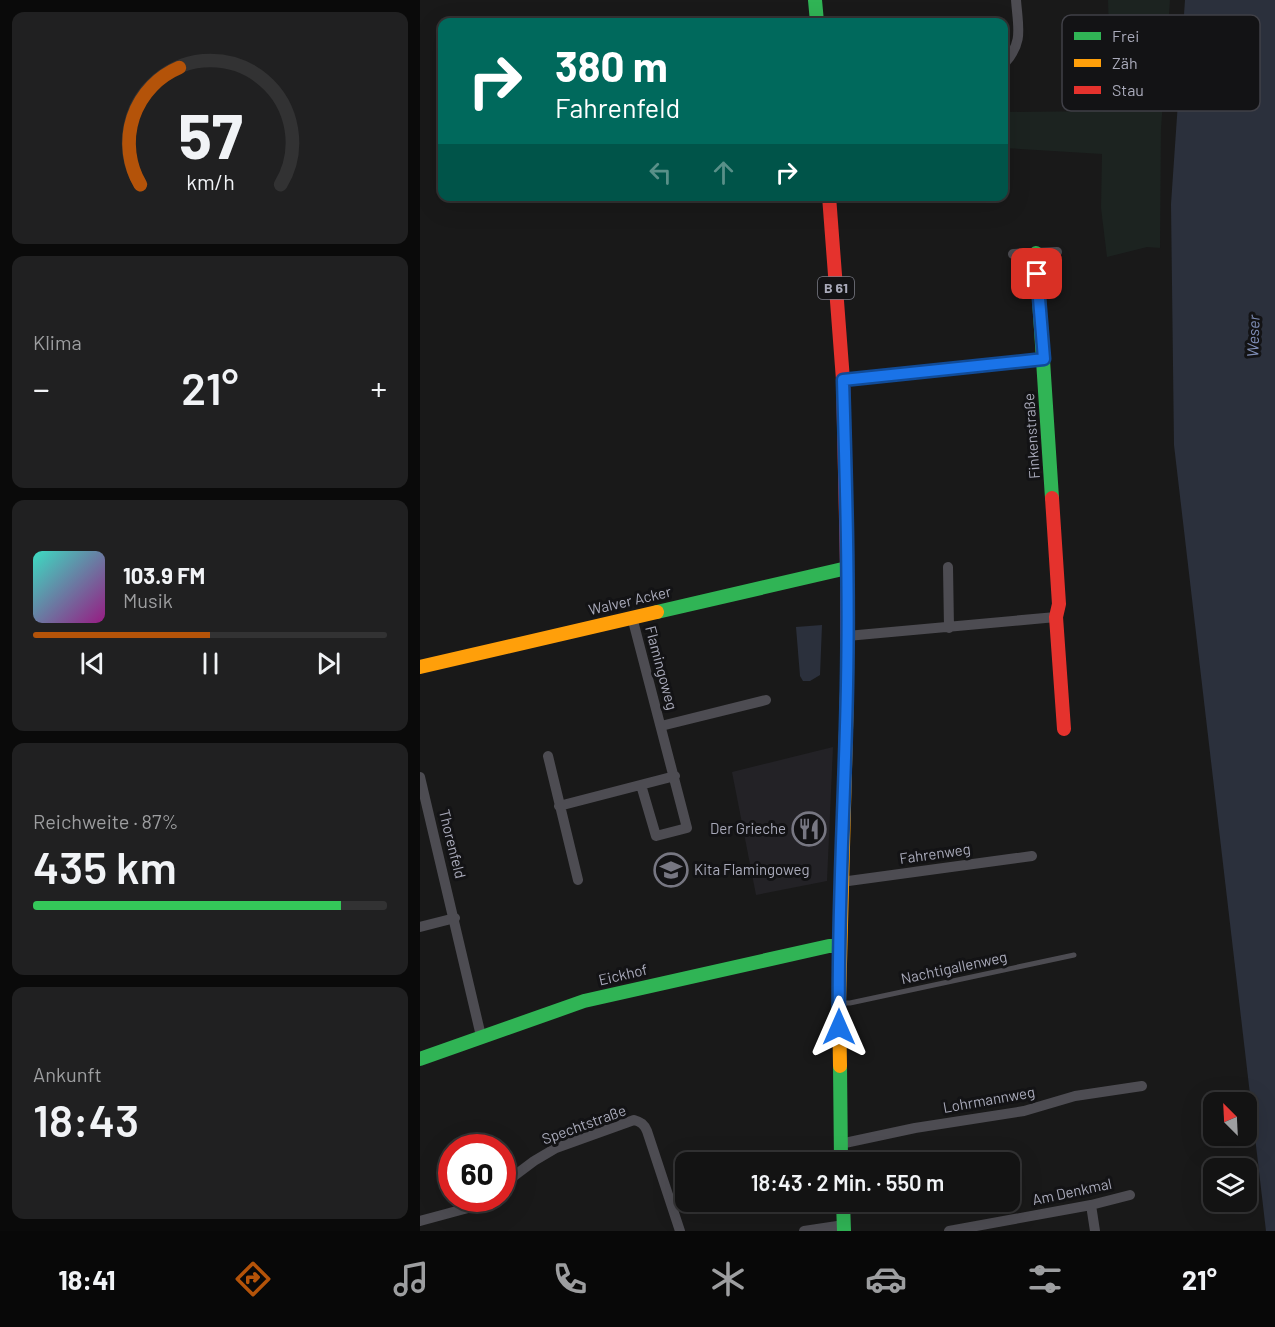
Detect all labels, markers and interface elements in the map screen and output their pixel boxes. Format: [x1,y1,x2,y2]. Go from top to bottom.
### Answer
legend [1062,15,1260,111]
text: Frei [1112,26,1139,45]
text: 380 m [555,40,668,90]
icon: right [456,42,534,120]
text: Zäh [1112,53,1138,72]
text: Stau [1112,80,1144,99]
text: Fahrenfeld [555,91,680,123]
text: 57 [178,97,242,171]
icon: left [644,156,677,189]
icon: ahead [707,156,740,189]
icon: right [770,156,803,189]
text: km/h [186,169,234,194]
pin [1011,248,1062,299]
icon: arrive [1020,257,1053,290]
road number: B 61 [818,277,854,299]
water label: Weser [1242,313,1263,357]
text: Klima [33,330,82,354]
text: 21° [181,360,239,414]
text: − [33,368,50,408]
text: + [370,368,387,408]
street label: Finkenstraße [1019,393,1043,480]
text: 103.9 FM [123,562,205,588]
street label: Walver Acker [587,582,673,618]
text: Musik [123,588,173,612]
street label: Flamingoweg [642,624,682,712]
icon: previous [76,647,109,680]
icon: pause [194,647,227,680]
icon: next [312,647,345,680]
street label: Thorenfeld [436,807,470,880]
text: Reichweite · 87% [33,809,178,833]
restaurant icon: Der Grieche [791,811,827,847]
place label: Der Grieche [710,819,786,837]
text: 435 km [33,839,177,893]
street label: Fahrenweg [898,839,972,867]
school or university icon: Kita Flamingoweg [653,852,689,888]
place label: Kita Flamingoweg [694,860,810,878]
street label: Nachtigallenweg [899,947,1009,987]
street label: Eickhof [597,960,649,988]
position arrow [807,995,871,1059]
text: Ankunft [33,1062,102,1086]
street label: Lohrmannweg [942,1082,1036,1116]
text: 18:43 [33,1092,139,1146]
north arrow [1203,1092,1257,1146]
map controls [1203,1092,1257,1212]
street label: Spechtstraße [539,1100,628,1148]
speed limit sign: 60 [438,1134,516,1212]
button: layers [1203,1158,1257,1212]
text: 18:43 · 2 Min. · 550 m [751,1169,944,1195]
street label: Am Denkmal [1030,1174,1113,1208]
icon: directions [232,1258,274,1300]
icon: music [390,1258,432,1300]
icon: phone [549,1258,591,1300]
icon: climate [707,1258,749,1300]
icon: car [865,1258,907,1300]
icon: filters [1024,1258,1066,1300]
text: 18:41 [58,1263,115,1295]
text: 21° [1182,1263,1217,1295]

